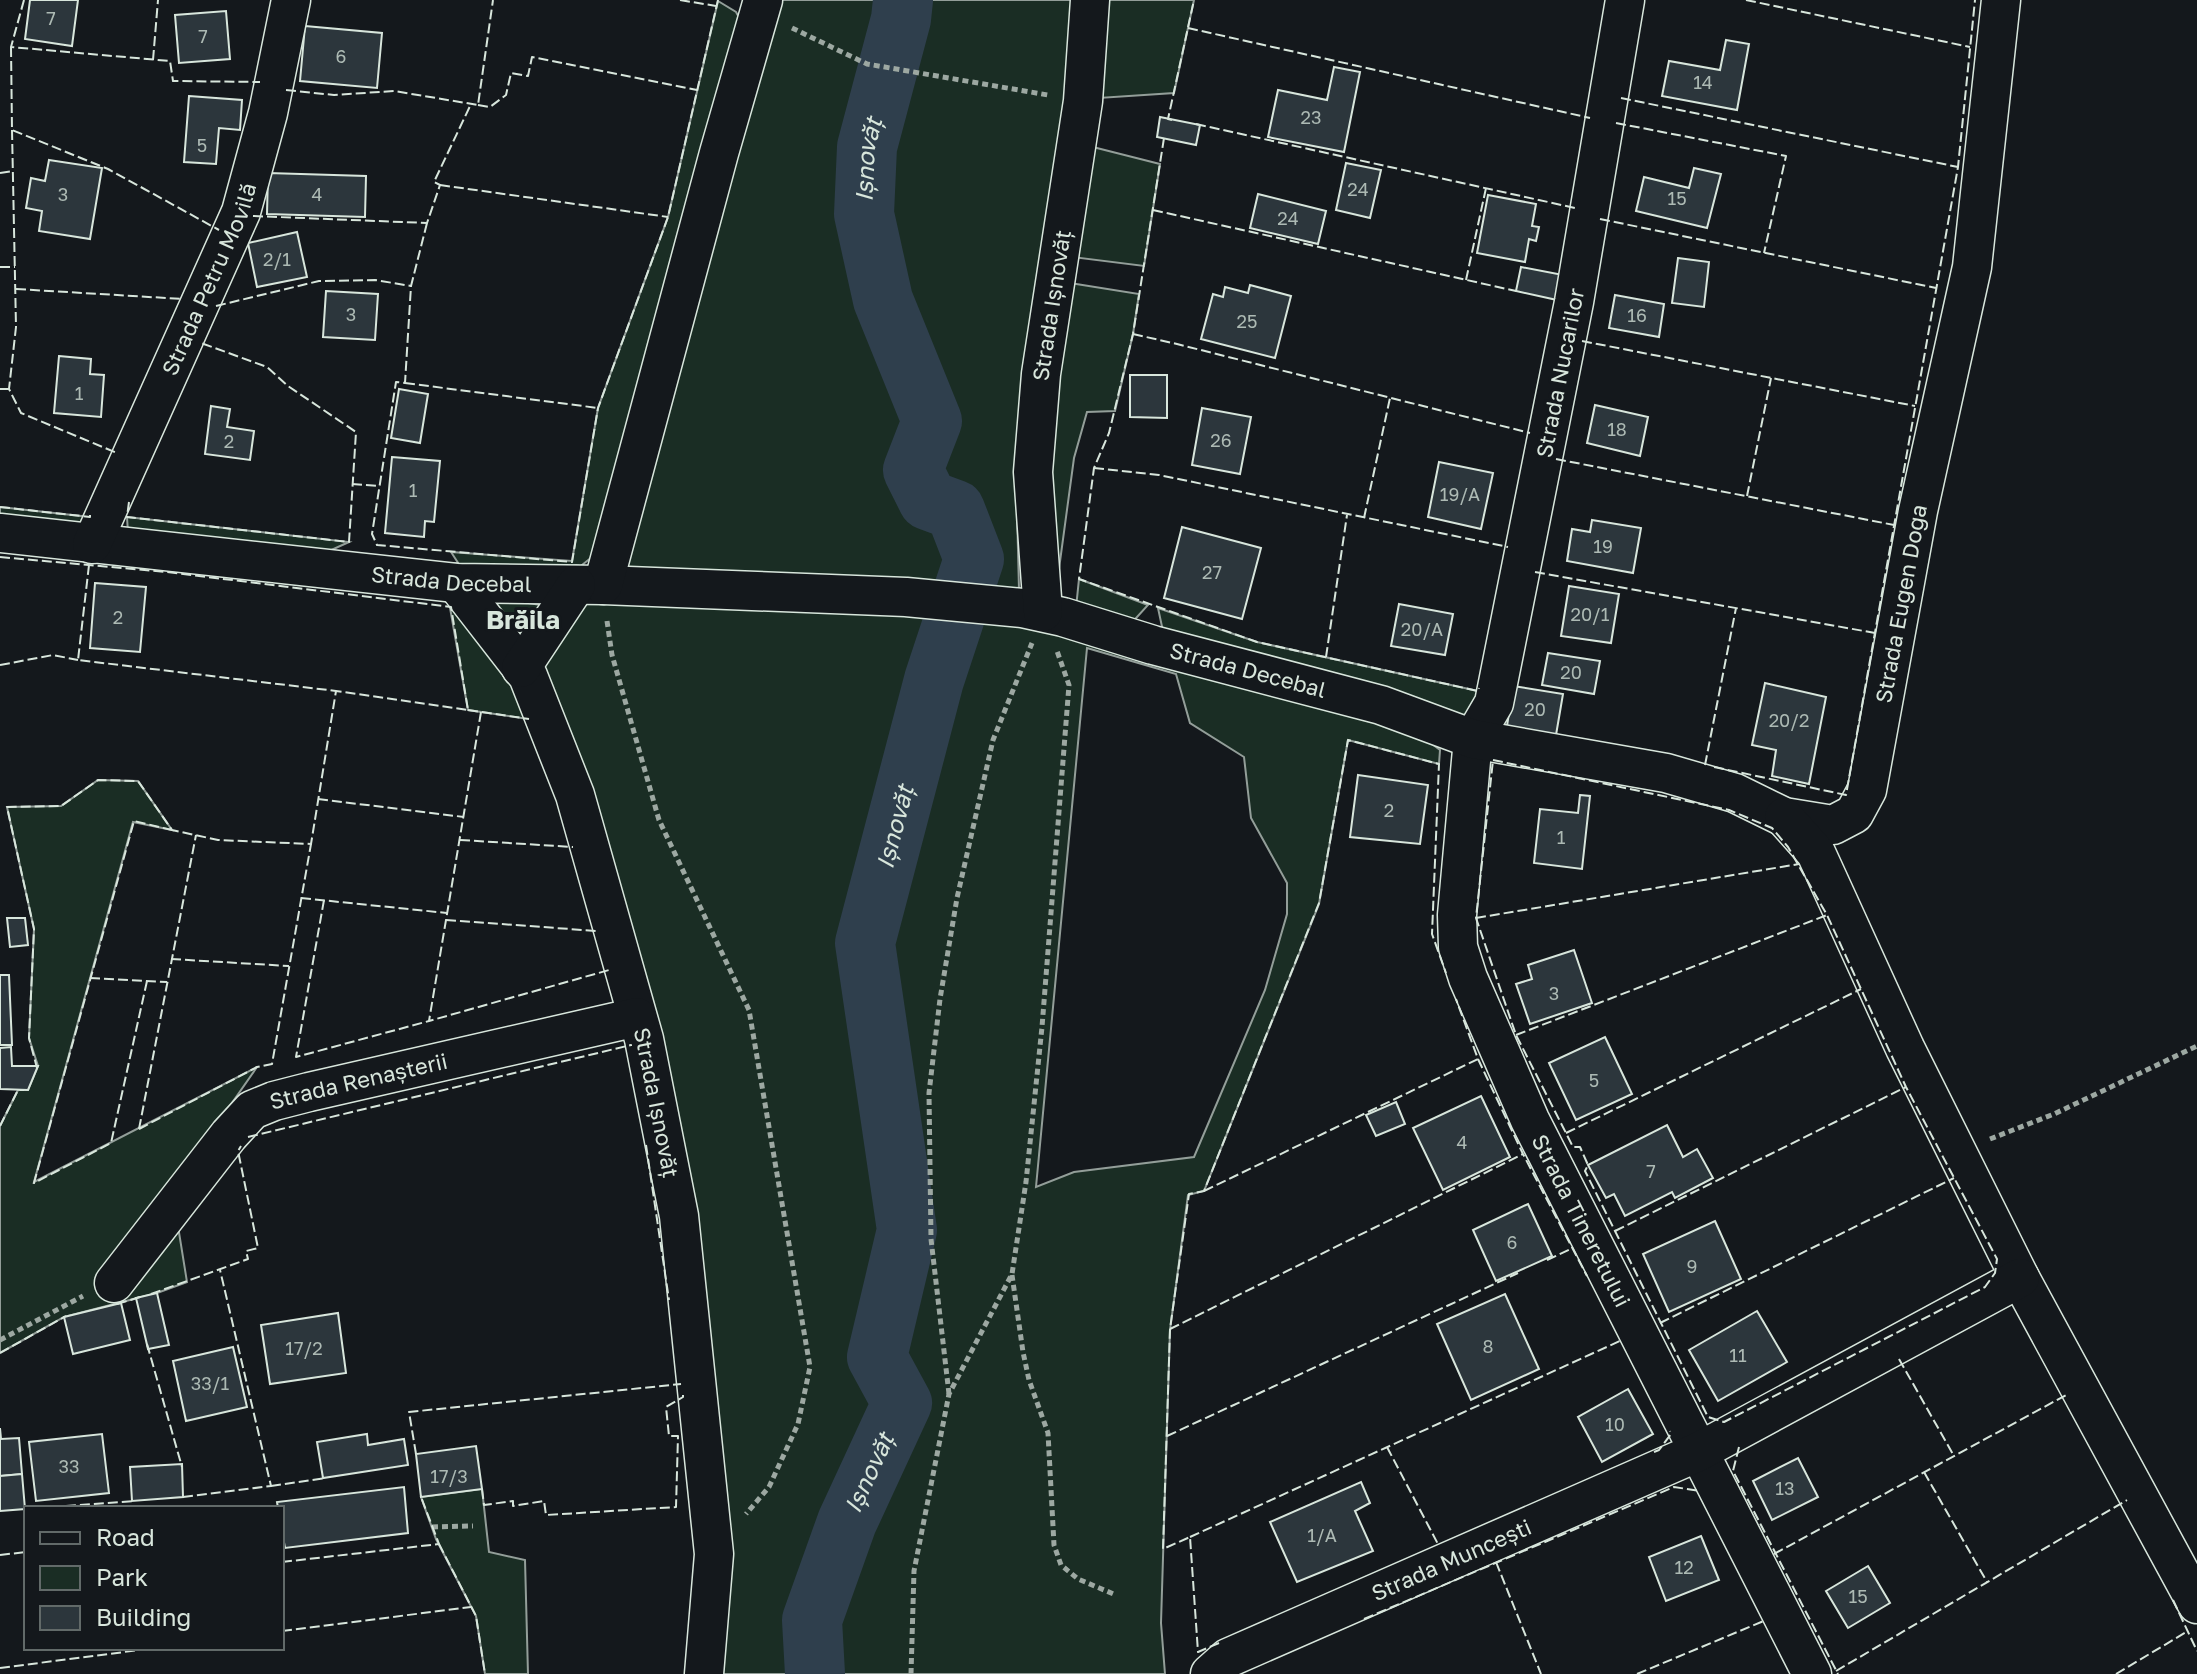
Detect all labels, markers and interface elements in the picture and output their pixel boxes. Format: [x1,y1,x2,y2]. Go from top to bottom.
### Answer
house number: 7 [46,7,56,29]
house number: 7 [198,25,208,47]
house number: 6 [336,45,346,67]
house number: 14 [1693,71,1713,93]
house number: 23 [1301,106,1321,128]
water label: Ișnovăț [849,112,889,203]
house number: 5 [197,134,207,156]
house number: 24 [1347,178,1369,200]
street label: Strada Petru Movilă [156,180,261,379]
house number: 3 [58,183,68,205]
house number: 4 [312,183,323,205]
house number: 15 [1667,187,1687,209]
house number: 24 [1277,207,1299,229]
street label: Strada Ișnovăț [1026,228,1076,382]
house number: 2/1 [263,248,291,270]
street label: Strada Nucarilor [1530,285,1589,460]
house number: 3 [346,303,356,325]
house number: 16 [1627,304,1647,326]
house number: 25 [1237,310,1257,332]
house number: 1 [75,382,84,404]
house number: 18 [1607,418,1627,440]
house number: 26 [1210,429,1232,451]
house number: 2 [224,430,234,452]
house number: 1 [409,479,418,501]
house number: 19/A [1440,483,1480,505]
street label: Strada Eugen Doga [1869,502,1932,705]
house number: 19 [1593,535,1613,557]
street label: Strada Decebal [370,560,532,597]
house number: 27 [1202,561,1222,583]
house number: 20/1 [1571,603,1610,625]
district label: Brăila [486,604,560,635]
house number: 2 [113,606,123,628]
house number: 20/A [1401,618,1443,640]
street label: Strada Decebal [1167,636,1329,703]
house number: 20 [1560,661,1582,683]
house number: 20 [1524,698,1546,720]
house number: 20/2 [1769,709,1809,731]
water label: Ișnovăț [869,780,920,871]
house number: 2 [1384,799,1394,821]
house number: 1 [1557,826,1566,848]
house number: 3 [1549,982,1559,1004]
street label: Strada Ișnovăț [628,1024,685,1180]
street label: Strada Renașterii [267,1047,450,1115]
house number: 5 [1589,1069,1599,1091]
street label: Strada Tineretului [1526,1130,1637,1311]
house number: 4 [1457,1131,1468,1153]
house number: 7 [1646,1160,1656,1182]
house number: 6 [1507,1231,1517,1253]
house number: 9 [1687,1255,1697,1277]
house number: 8 [1483,1335,1493,1357]
house number: 17/2 [285,1337,323,1359]
house number: 11 [1729,1344,1747,1366]
house number: 33/1 [191,1372,229,1394]
house number: 10 [1605,1413,1625,1435]
water label: Ișnovăț [837,1426,901,1517]
house number: 33 [58,1455,80,1477]
house number: 17/3 [430,1465,468,1487]
house number: 13 [1775,1477,1795,1499]
legend [24,1506,284,1650]
street label: Strada Muncești [1367,1513,1535,1606]
text: Road [96,1522,155,1551]
house number: 1/A [1307,1524,1337,1546]
house number: 12 [1674,1556,1694,1578]
text: Park [96,1562,148,1591]
house number: 15 [1848,1585,1868,1607]
text: Building [96,1602,191,1631]

